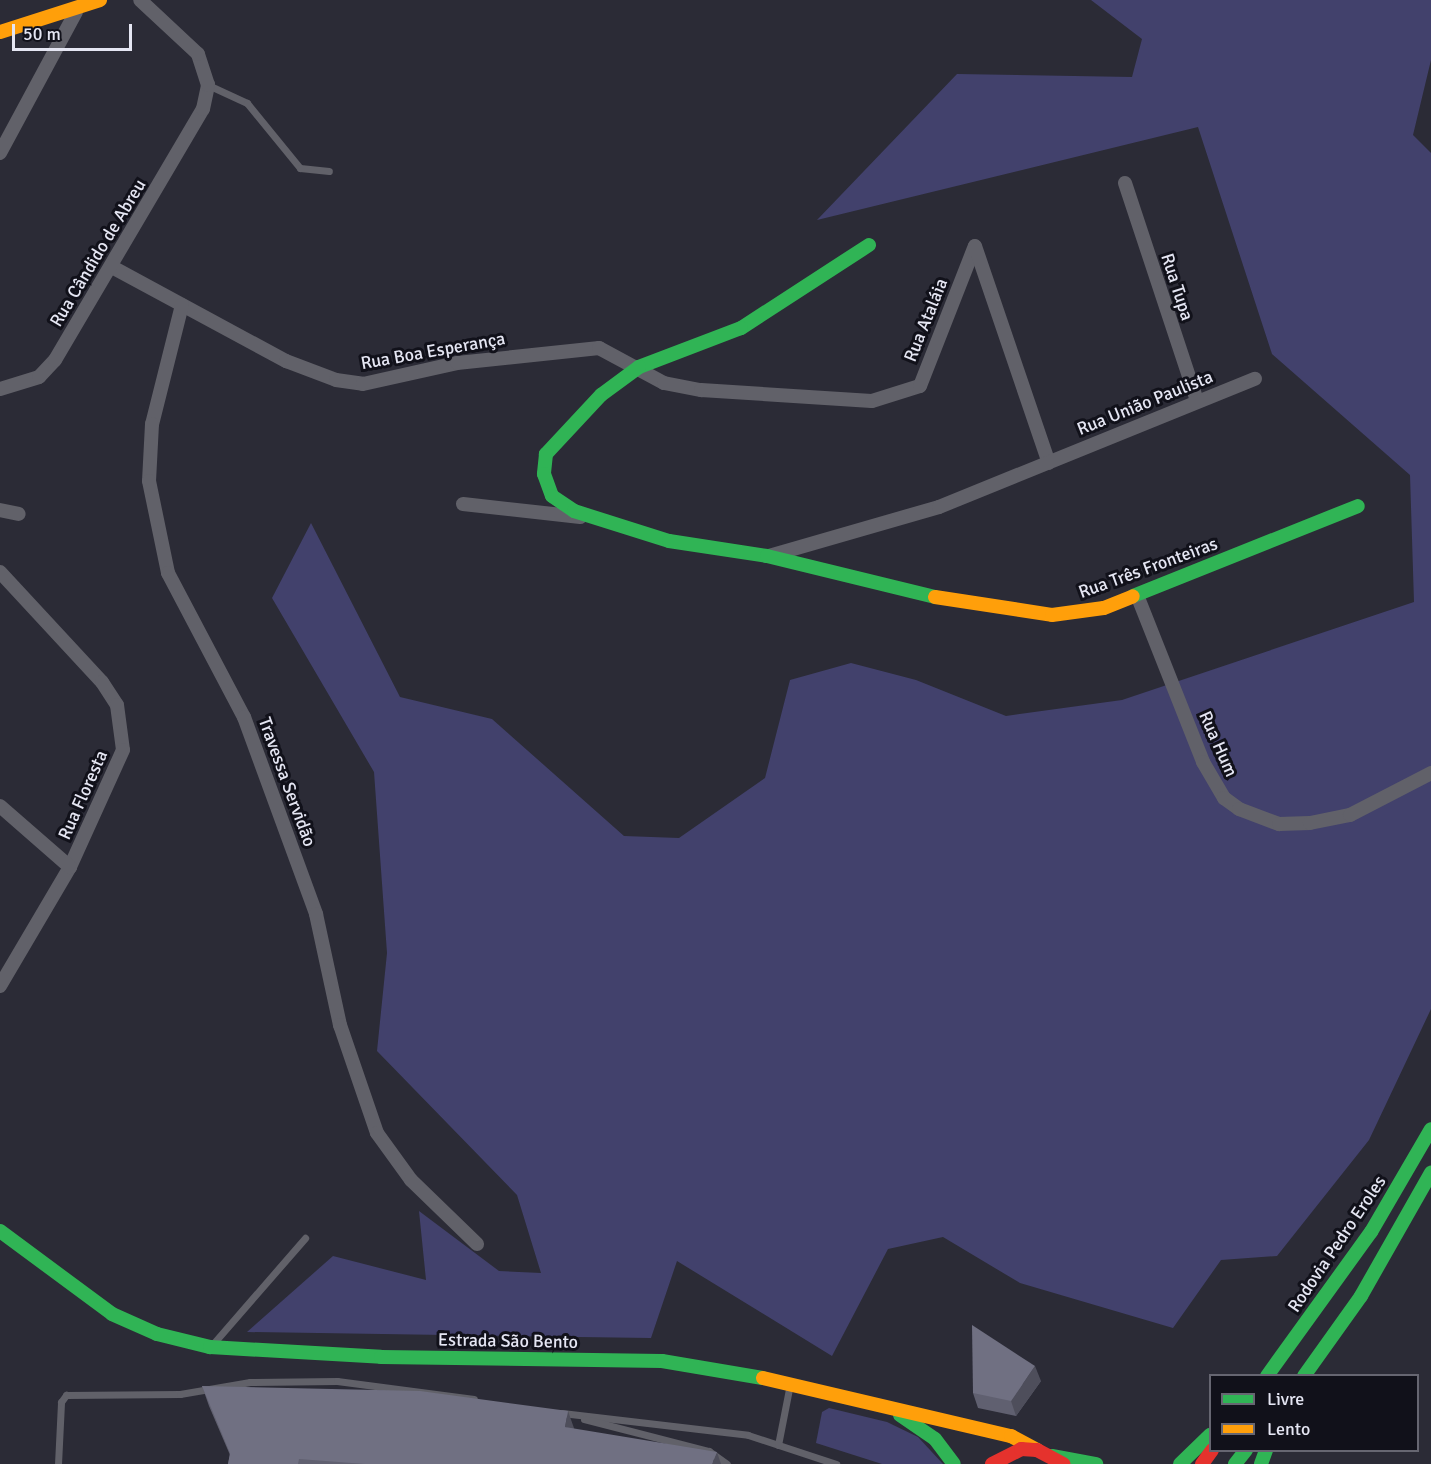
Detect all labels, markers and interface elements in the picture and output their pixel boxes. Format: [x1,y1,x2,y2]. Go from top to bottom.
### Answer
scale bar [15,12,135,50]
text: 50 m [23,23,61,45]
street label: Rua Cândido de Abreu [45,175,151,331]
street label: Rua Tupa [1156,251,1198,323]
street label: Rua Ataláia [900,275,952,365]
street label: Rua Boa Esperança [359,328,507,374]
street label: Rua União Paulista [1074,366,1216,440]
street label: Rua Três Fronteiras [1076,533,1220,603]
street label: Rua Hum [1194,708,1242,780]
street label: Travessa Servidão [254,714,320,850]
street label: Rua Floresta [54,747,112,843]
street label: Rodovia Pedro Eroles [1283,1172,1391,1316]
street label: Estrada São Bento [438,1329,578,1353]
legend [1209,1374,1419,1452]
text: Livre [1267,1388,1304,1410]
text: Lento [1267,1418,1310,1440]

